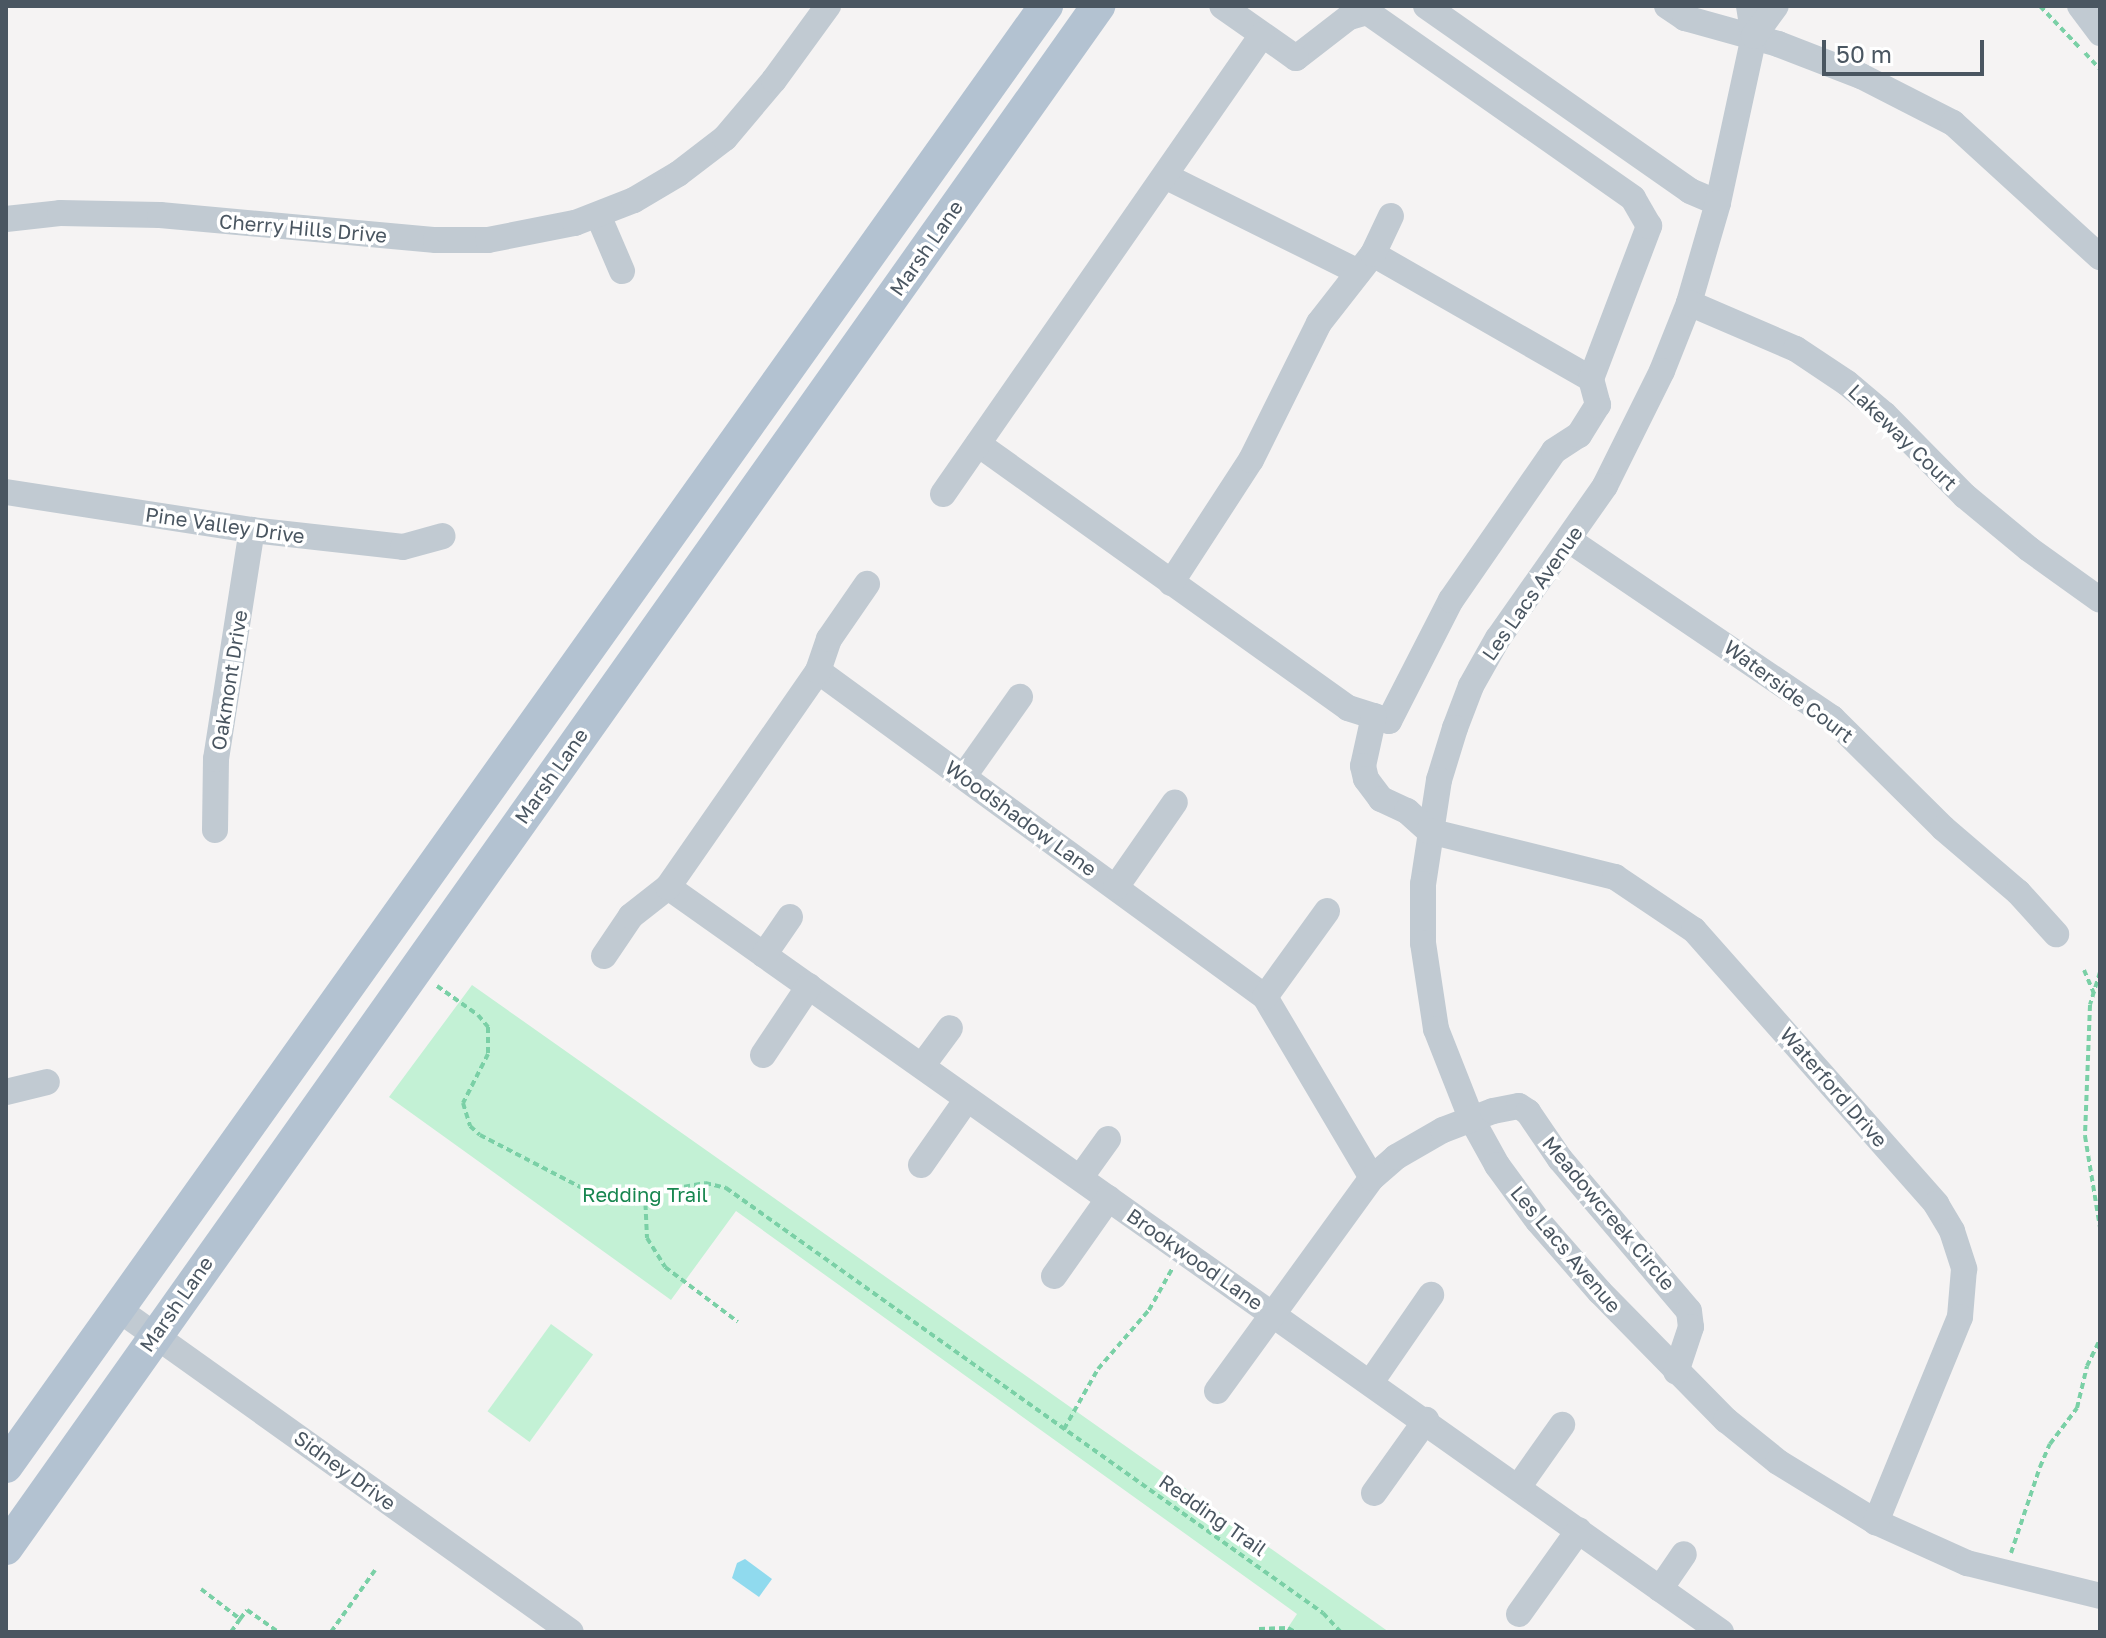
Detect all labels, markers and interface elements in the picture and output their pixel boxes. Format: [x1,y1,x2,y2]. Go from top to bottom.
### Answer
scale bar [1826,24,1988,74]
text: 50 m [1836,39,1892,68]
street label: Marsh Lane [884,196,968,300]
street label: Cherry Hills Drive [218,209,388,247]
street label: Lakeway Court [1844,379,1962,495]
street label: Pine Valley Drive [144,502,306,548]
street label: Les Lacs Avenue [1477,521,1587,665]
street label: Oakmont Drive [206,608,252,752]
street label: Waterside Court [1720,635,1858,747]
street label: Marsh Lane [509,724,593,828]
street label: Woodshadow Lane [941,755,1101,881]
street label: Waterford Drive [1775,1022,1893,1152]
street label: Meadowcreek Circle [1538,1131,1680,1295]
street label: Les Lacs Avenue [1506,1181,1626,1317]
park label: Redding Trail [582,1182,708,1206]
street label: Brookwood Lane [1122,1203,1268,1315]
street label: Marsh Lane [134,1252,218,1356]
street label: Sidney Drive [290,1425,400,1515]
street label: Redding Trail [1155,1469,1271,1561]

